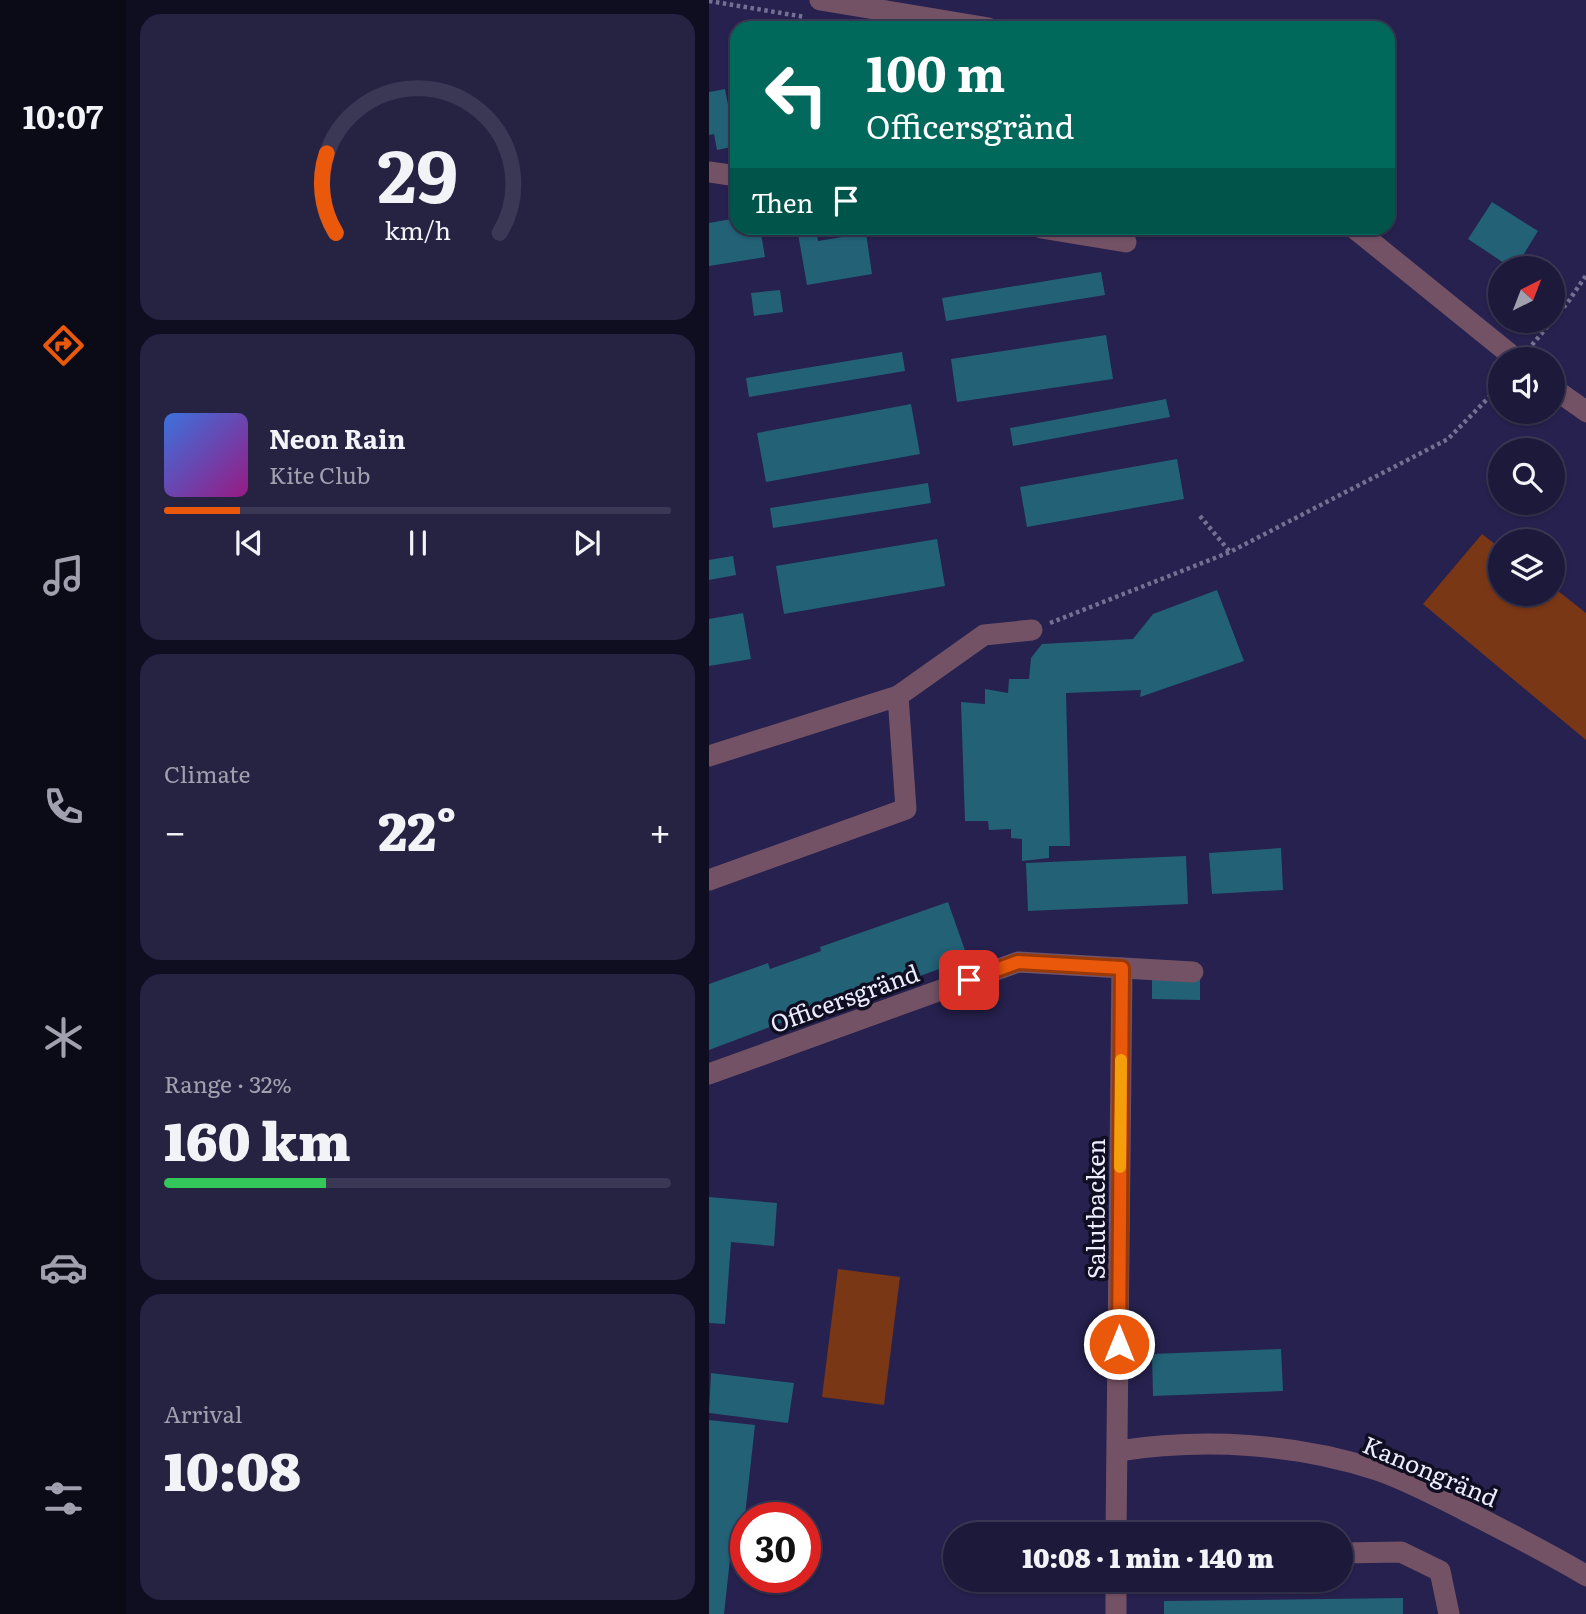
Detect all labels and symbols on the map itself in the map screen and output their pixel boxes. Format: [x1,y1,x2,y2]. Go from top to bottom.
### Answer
north arrow [1488,256,1565,332]
pin [939,950,999,1010]
street label: Officersgränd [765,954,924,1040]
street label: Salutbacken [1077,1139,1112,1279]
position arrow [1082,1307,1156,1381]
street label: Kanongränd [1358,1426,1504,1514]
speed limit sign: 30 [730,1502,821,1593]

